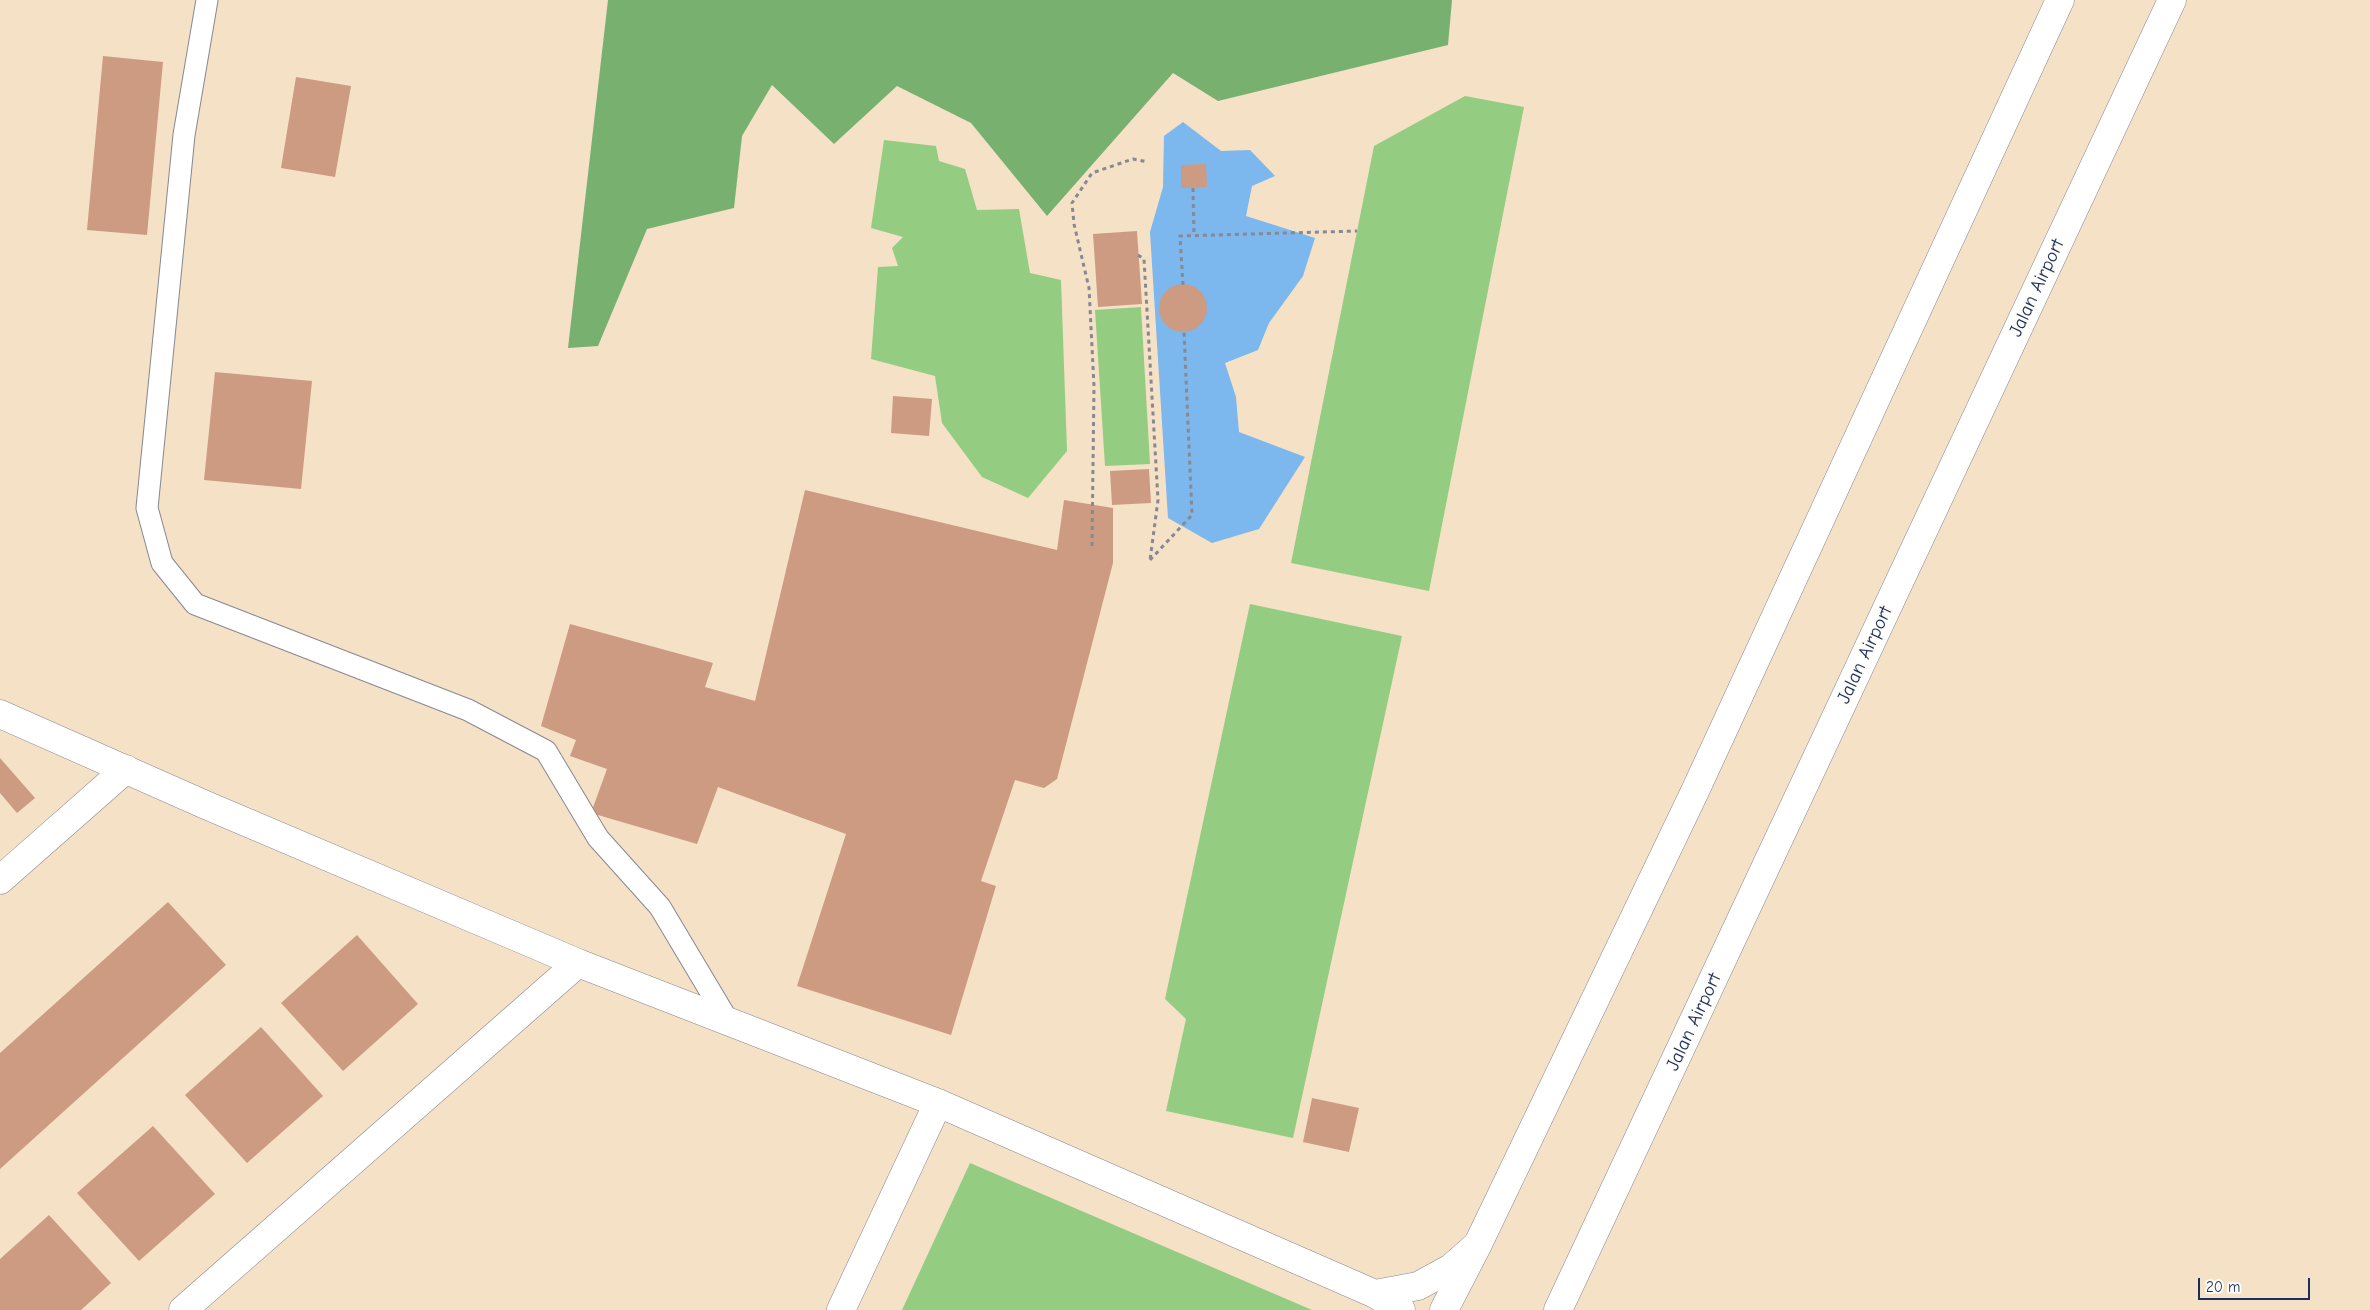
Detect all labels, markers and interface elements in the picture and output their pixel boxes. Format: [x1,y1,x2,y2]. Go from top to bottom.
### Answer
street label: Jalan Airport [2004,235,2070,341]
street label: Jalan Airport [1832,602,1898,708]
street label: Jalan Airport [1661,969,1727,1075]
scale bar [2200,1268,2312,1300]
text: 20 m [2206,1278,2240,1296]

